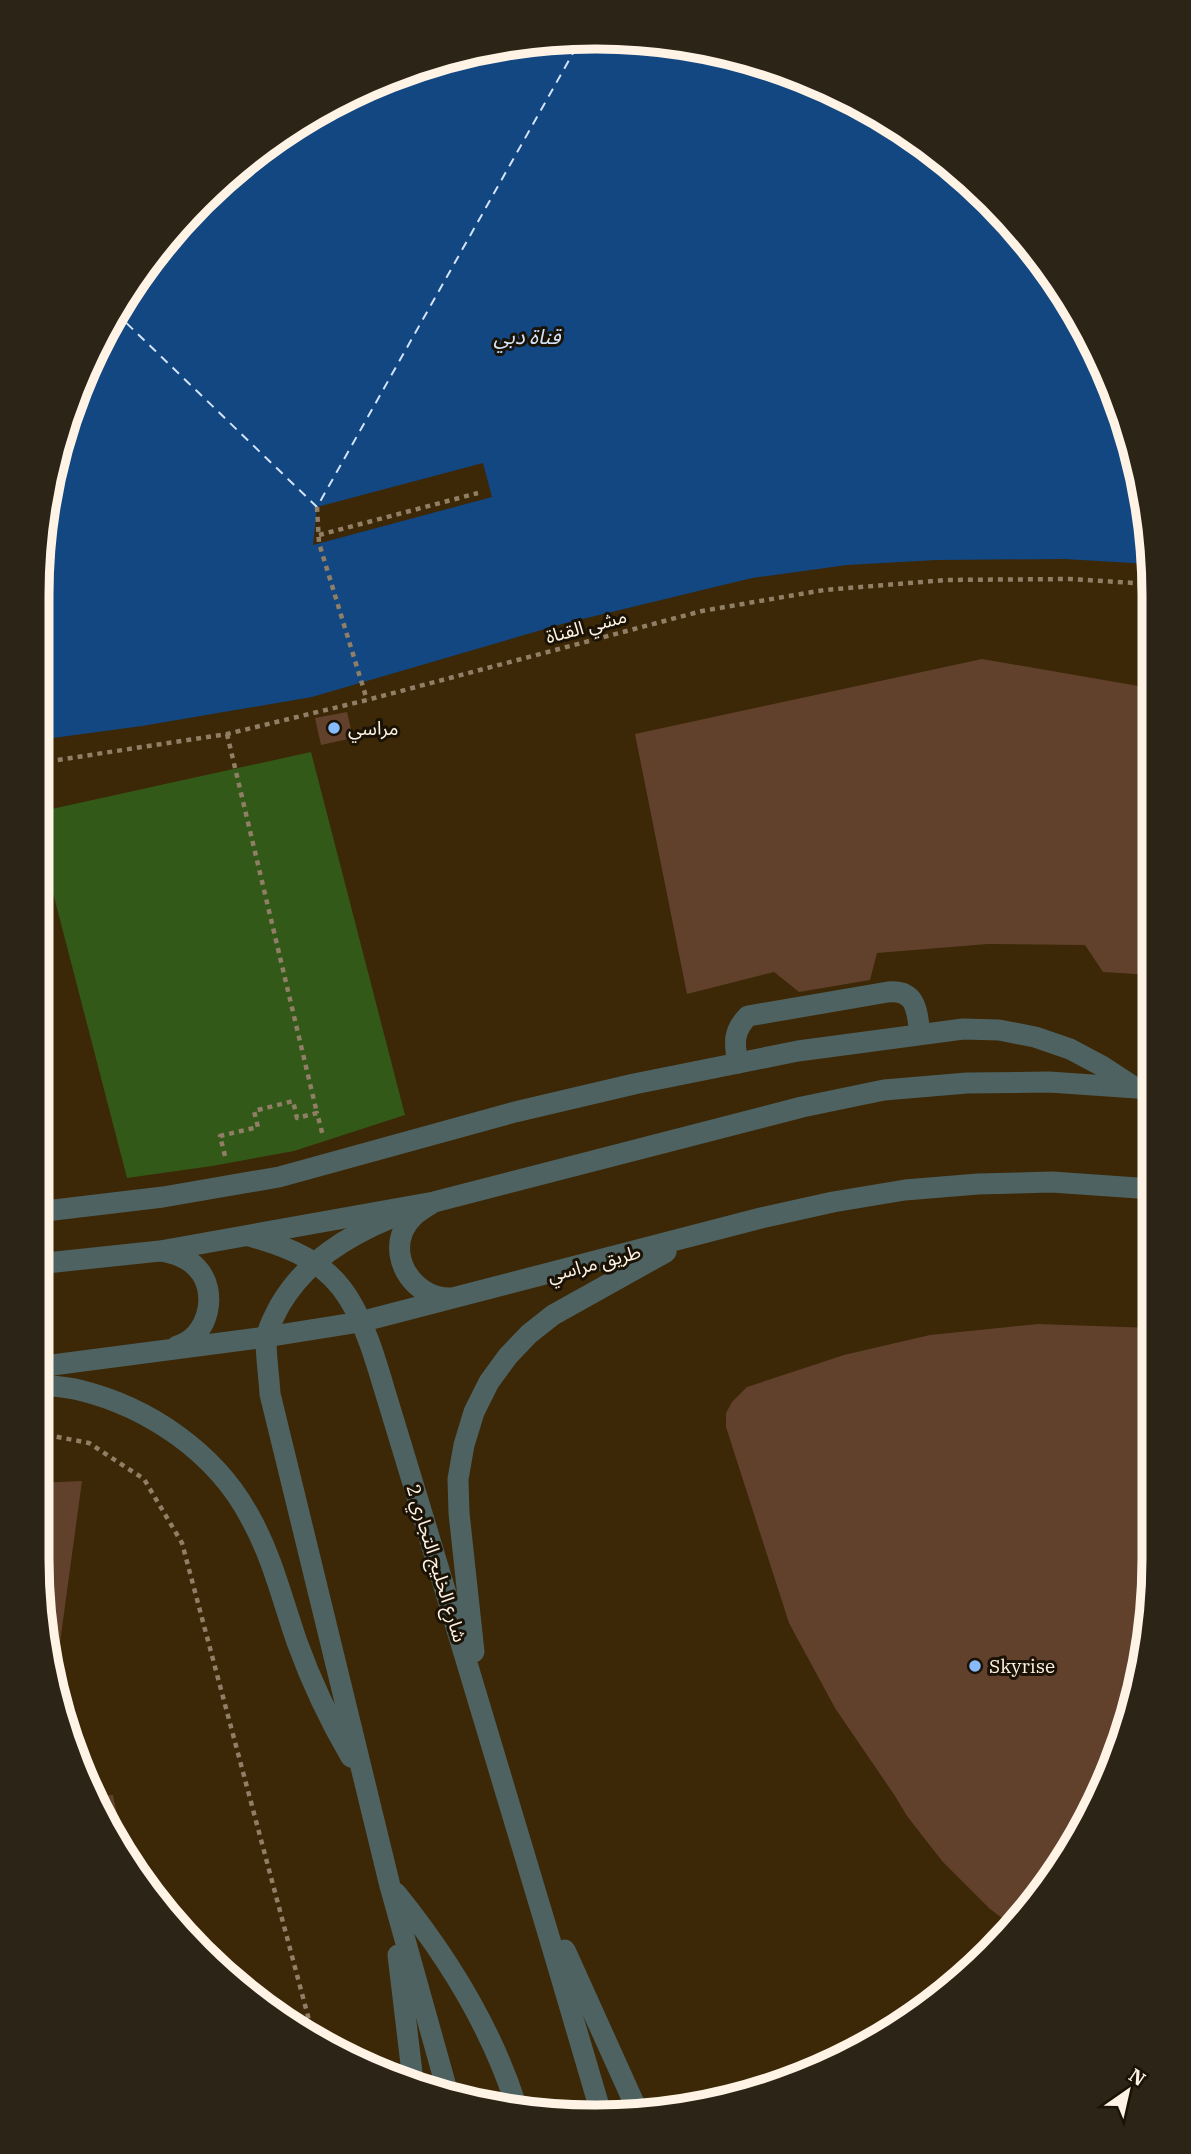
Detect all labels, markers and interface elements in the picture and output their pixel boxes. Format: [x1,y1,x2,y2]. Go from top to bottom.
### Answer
water label: قناة دبي [494,322,562,353]
street label: مشي القناة [543,604,630,652]
place label: مراسي [348,716,398,743]
marker: مراسي [326,720,342,736]
street label: طريق مراسي [545,1239,644,1290]
street label: شارع الخليج التجاري 2 [398,1481,472,1646]
place label: Skyrise [989,1654,1055,1678]
marker: Skyrise [967,1658,983,1674]
north arrow [1093,2056,1163,2126]
text: N [1125,2063,1150,2091]

